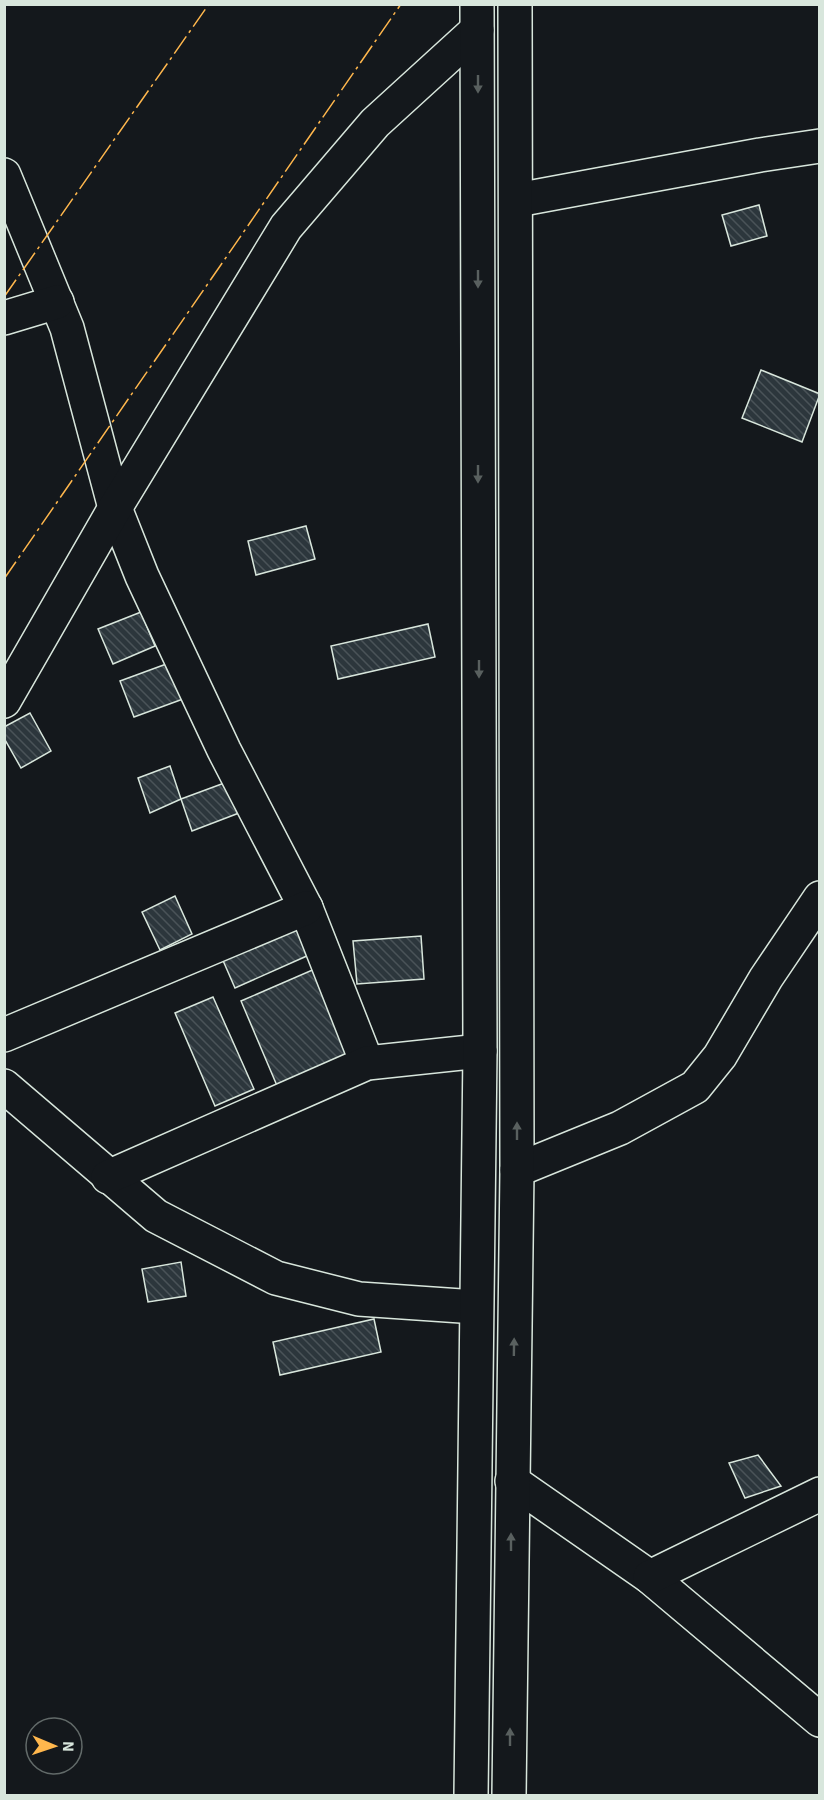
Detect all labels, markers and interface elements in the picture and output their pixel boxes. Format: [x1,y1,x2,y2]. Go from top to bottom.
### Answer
one-way arrow [473,74,482,93]
one-way arrow [473,269,483,288]
one-way arrow [473,464,483,483]
one-way arrow [474,659,484,678]
one-way arrow [512,1122,522,1141]
one-way arrow [509,1338,519,1357]
one-way arrow [506,1533,516,1552]
north arrow [24,1716,84,1776]
one-way arrow [505,1728,515,1747]
text: N [57,1741,79,1752]

